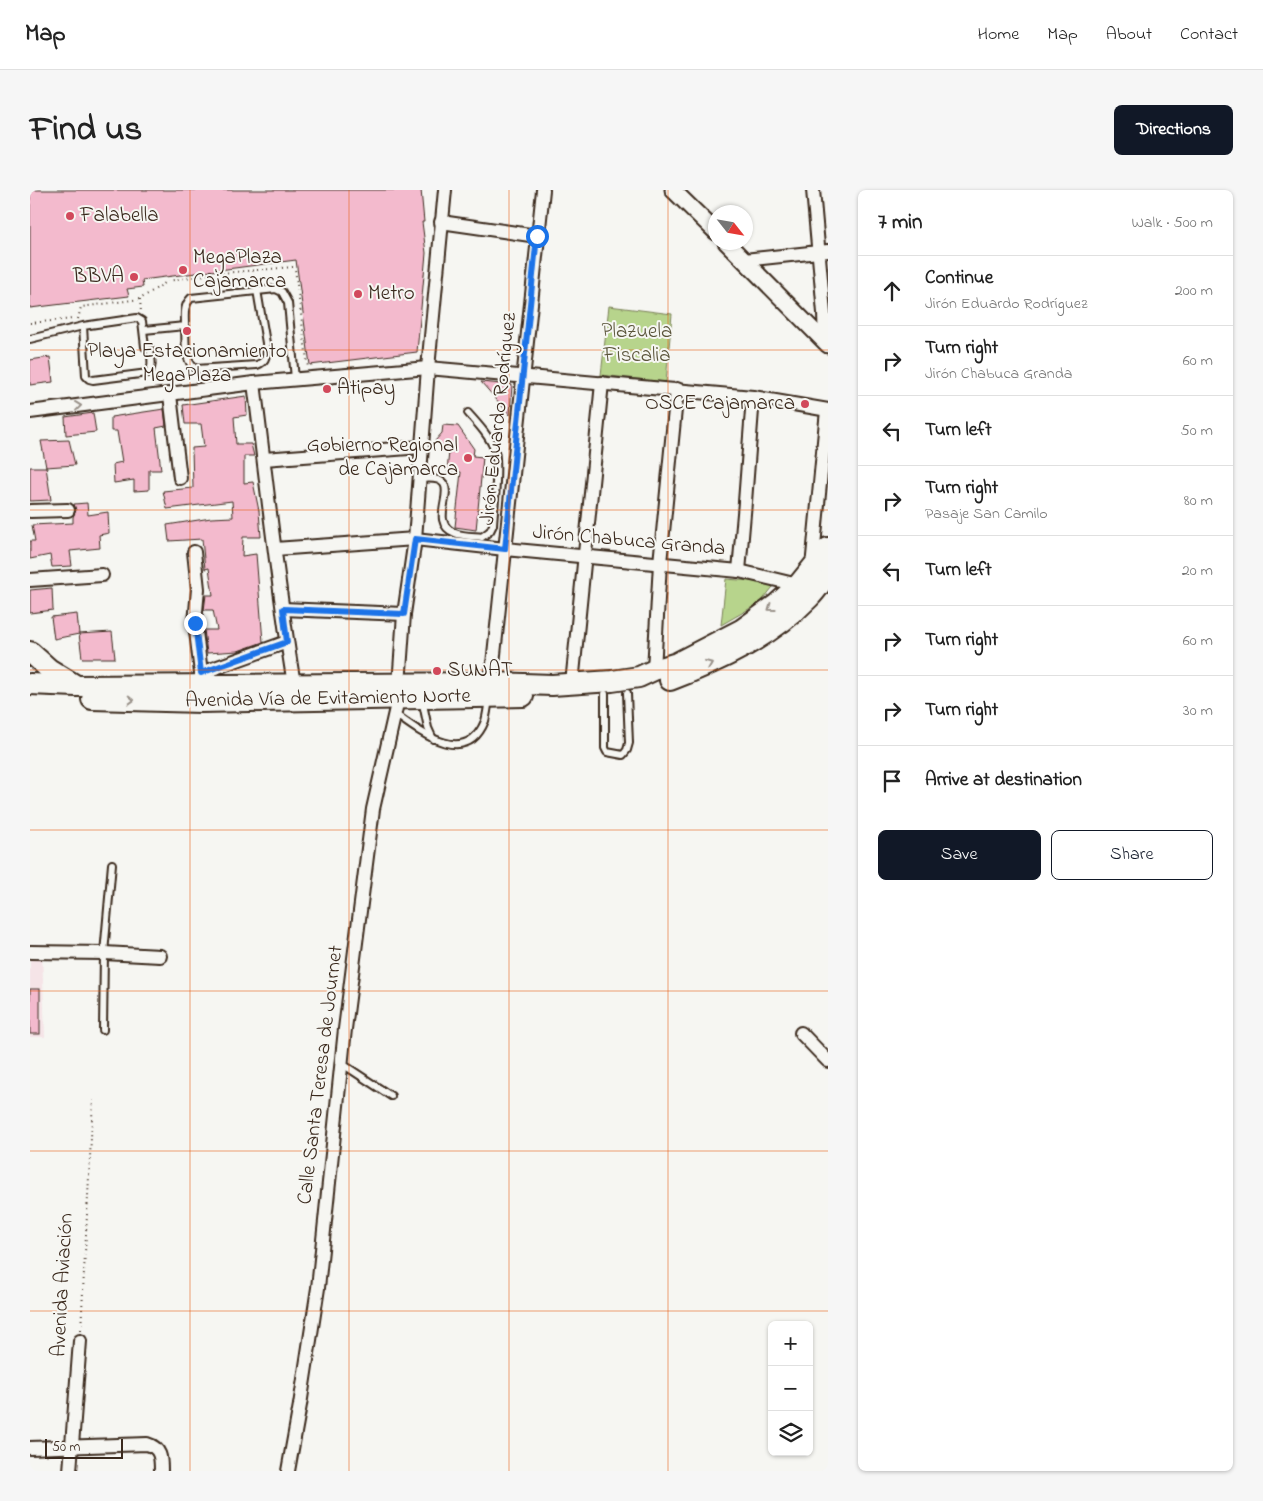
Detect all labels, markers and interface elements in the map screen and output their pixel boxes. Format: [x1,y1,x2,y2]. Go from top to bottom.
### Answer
text: Map [25,17,66,52]
text: Home [978,22,1019,48]
text: Map [1047,22,1078,48]
text: About [1106,22,1152,48]
text: Contact [1180,22,1238,48]
text: Find us [30,105,142,156]
button: Directions [1114,105,1233,155]
place label: Falabella [79,201,159,231]
north arrow [708,205,753,250]
text: 7 min [878,208,922,238]
marker: Falabella [64,210,76,222]
text: Walk · 500 m [1131,211,1213,235]
route start [526,225,549,248]
place label: MegaPlaza Cajamarca [193,243,286,297]
place label: BBVA [72,262,124,292]
marker: MegaPlaza Cajamarca [177,264,189,276]
text: Continue [925,265,993,292]
marker: BBVA [128,271,140,283]
icon: ahead [878,277,906,305]
place label: Metro [368,279,415,309]
text: 200 m [1175,279,1213,303]
marker: Metro [352,288,364,300]
text: Jirón Eduardo Rodríguez [925,292,1088,316]
street label: Jirón Eduardo Rodríguez [473,311,527,527]
park label: Plazuela Fiscalia [602,317,672,371]
marker: Playa Estacionamiento MegaPlaza [181,325,193,337]
text: Turn right [925,335,998,362]
place label: Playa Estacionamiento MegaPlaza [87,337,287,393]
icon: right [878,347,906,375]
text: 60 m [1183,349,1213,373]
text: Jirón Chabuca Granda [925,362,1072,386]
place label: Atipay [337,374,395,406]
marker: Atipay [321,383,333,395]
place label: OSCE Cajamarca [645,389,795,419]
marker: OSCE Cajamarca [799,398,811,410]
one-way arrow [75,401,83,412]
icon: left [878,417,906,445]
text: Turn left [925,417,992,444]
text: 50 m [1181,419,1213,443]
place label: Gobierno Regional de Cajamarca [307,431,458,485]
marker: Gobierno Regional de Cajamarca [462,452,474,464]
text: Turn right [925,475,998,502]
icon: right [878,487,906,515]
text: 80 m [1184,489,1213,513]
text: Pasaje San Camilo [925,502,1048,526]
street label: Jirón Chabuca Granda [531,518,727,564]
icon: left [878,557,906,585]
text: Turn left [925,557,992,584]
text: 20 m [1182,559,1213,583]
one-way arrow [768,603,777,611]
route end [184,612,207,635]
icon: right [878,627,906,655]
text: Turn right [925,627,998,654]
text: 60 m [1183,629,1213,653]
place label: SUNAT [447,656,513,686]
one-way arrow [704,660,712,670]
marker: SUNAT [431,665,443,677]
street label: Avenida Vía de Evitamiento Norte [185,682,472,716]
one-way arrow [128,695,135,705]
icon: right [878,697,906,725]
text: Turn right [925,697,998,724]
text: 30 m [1183,699,1213,723]
icon: arrive [878,767,906,795]
text: Arrive at destination [925,767,1082,794]
button: Save [878,830,1041,880]
button: Share [1051,830,1213,880]
street label: Calle Santa Teresa de Journet [290,944,352,1206]
street label: Avenida Aviación [44,1212,82,1358]
map controls [768,1321,813,1456]
button: + [768,1321,813,1366]
button: − [768,1366,813,1411]
button: layers [768,1411,813,1456]
scale bar [45,1436,122,1459]
text: 50 m [52,1437,80,1458]

